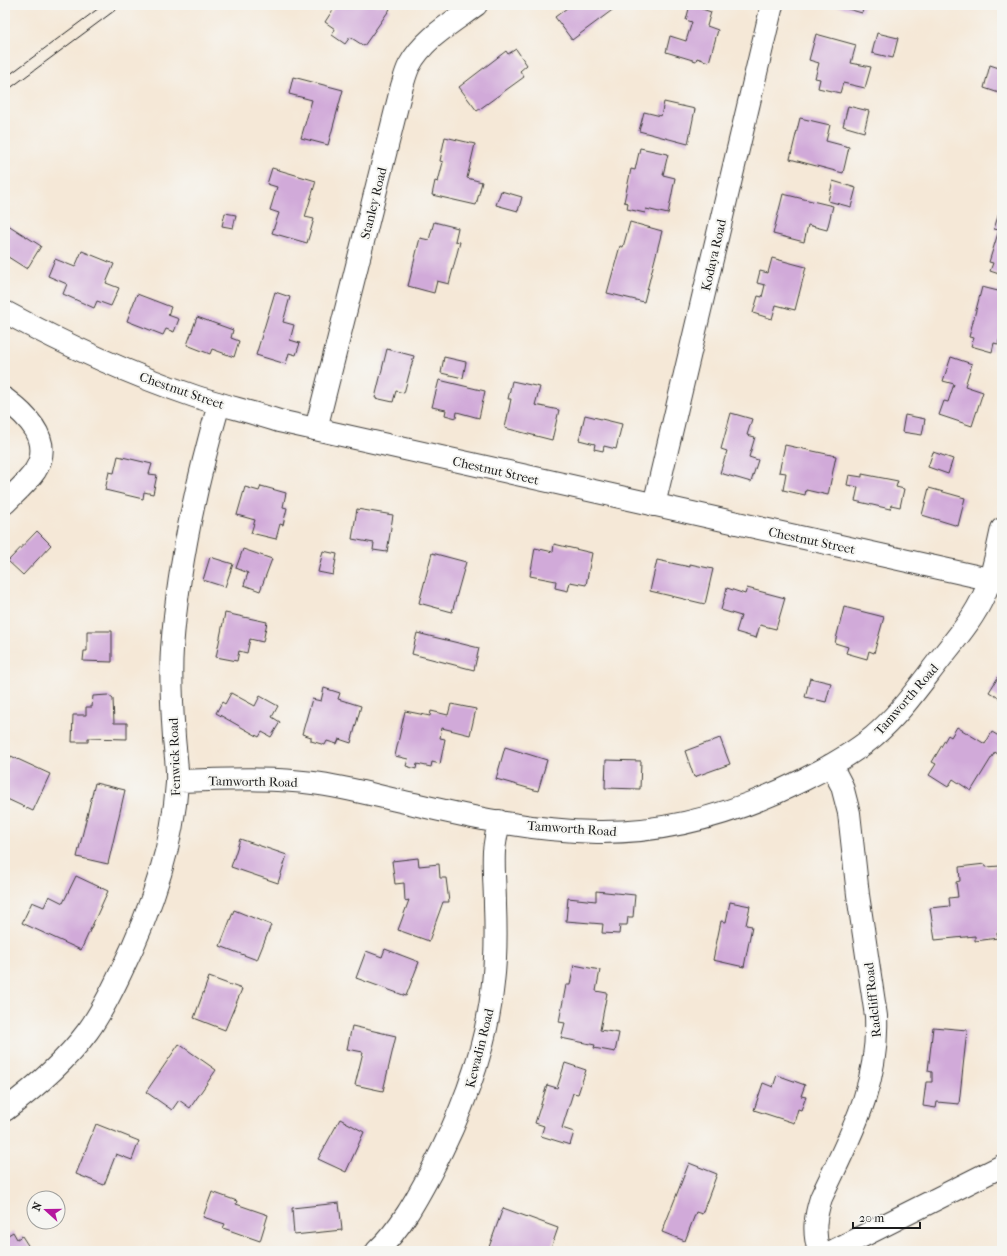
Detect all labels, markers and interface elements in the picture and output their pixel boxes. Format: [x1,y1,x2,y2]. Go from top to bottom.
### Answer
street label: Stanley Road [357,165,390,240]
street label: Kodaya Road [698,217,729,292]
street label: Chestnut Street [138,369,226,412]
street label: Chestnut Street [451,453,541,488]
street label: Chestnut Street [767,524,857,557]
street label: Tamworth Road [871,660,942,738]
street label: Fenwick Road [166,717,183,796]
street label: Tamworth Road [208,773,299,790]
street label: Tamworth Road [527,818,618,839]
street label: Radcliff Road [861,961,884,1038]
street label: Kewadin Road [462,1006,497,1089]
north arrow [26,1190,66,1230]
text: N [30,1200,45,1213]
scale bar [853,1204,920,1230]
text: 20 m [859,1211,884,1225]

